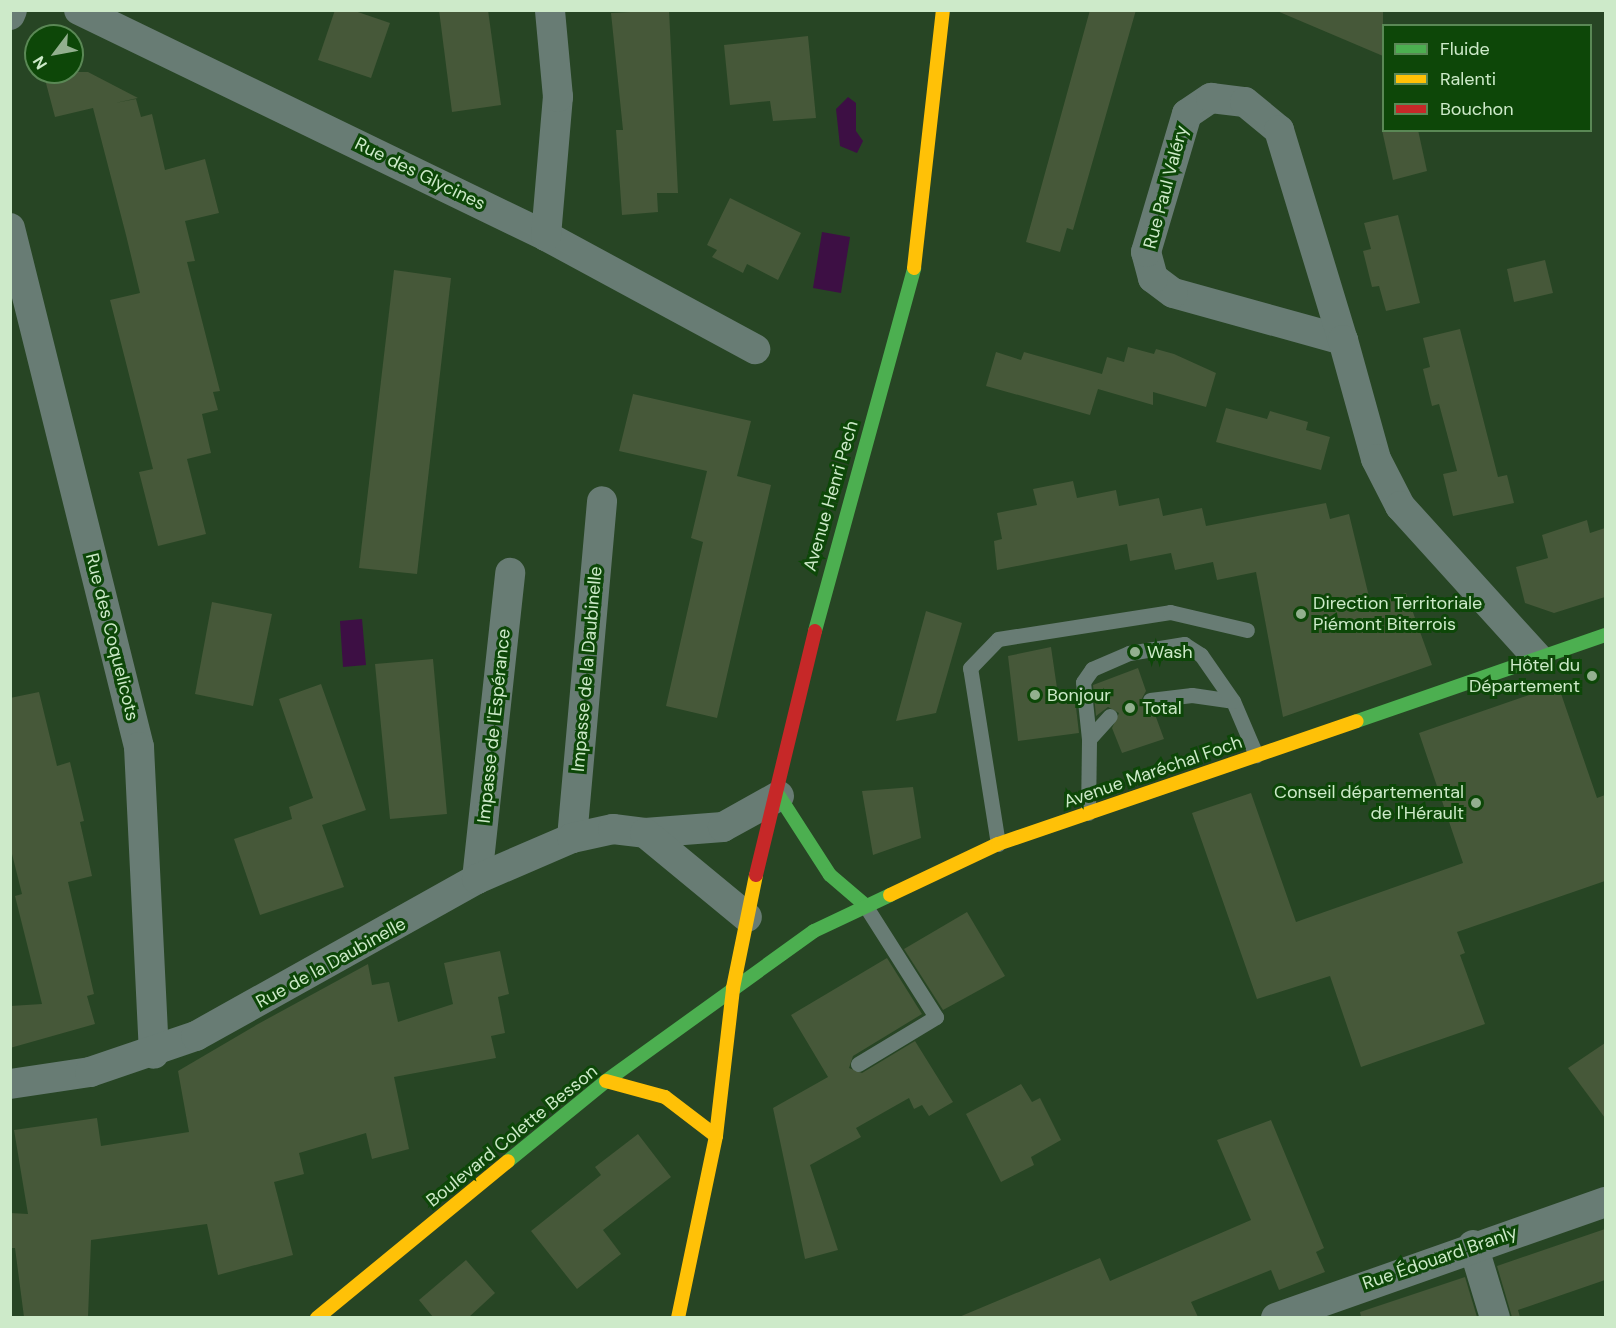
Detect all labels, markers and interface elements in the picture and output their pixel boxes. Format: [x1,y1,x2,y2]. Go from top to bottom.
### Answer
north arrow [24,24,84,84]
legend [1382,24,1592,132]
text: Fluide [1440,37,1490,61]
text: N [28,52,52,73]
text: Ralenti [1440,67,1496,91]
text: Bouchon [1440,97,1514,121]
street label: Rue Paul Valéry [1139,123,1193,251]
street label: Rue des Glycines [351,133,489,215]
street label: Avenue Henri Pech [799,418,863,574]
street label: Rue des Coquelicots [81,551,143,723]
street label: Impasse de la Daubinelle [567,565,607,773]
place label: Direction Territoriale Piémont Biterrois [1313,593,1482,636]
marker: Direction Territoriale Piémont Biterrois [1294,607,1308,621]
street label: Impasse de l'Espérance [473,628,515,824]
place label: Wash [1147,641,1193,663]
marker: Wash [1128,645,1142,659]
place label: Hôtel du Département [1469,655,1580,698]
marker: Hôtel du Département [1585,669,1599,683]
place label: Bonjour [1047,684,1111,706]
marker: Bonjour [1028,688,1042,702]
place label: Total [1142,697,1182,719]
marker: Total [1123,701,1137,715]
street label: Avenue Maréchal Foch [1061,731,1245,813]
place label: Conseil départemental de l'Hérault [1274,782,1464,824]
marker: Conseil départemental de l'Hérault [1469,796,1483,810]
street label: Rue de la Daubinelle [252,913,410,1013]
street label: Boulevard Colette Besson [422,1060,602,1212]
street label: Rue Édouard Branly [1360,1221,1520,1295]

